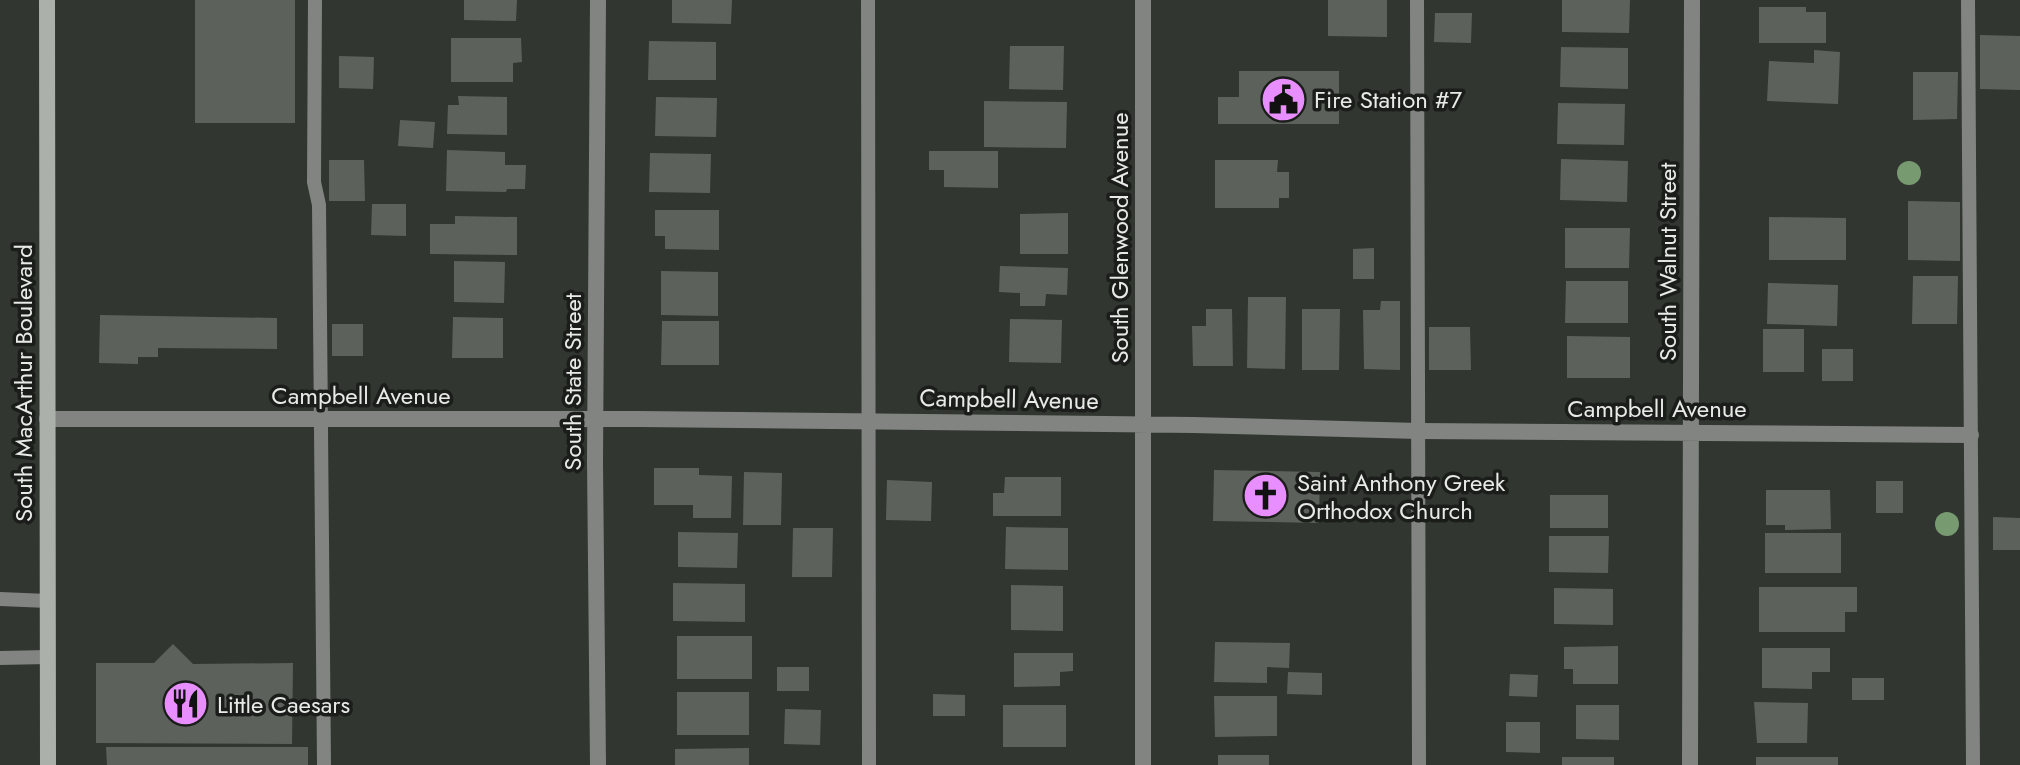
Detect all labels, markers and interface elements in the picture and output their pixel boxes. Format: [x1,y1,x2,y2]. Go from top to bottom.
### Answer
public building icon: Fire Station #7 [1259,75,1307,123]
place label: Fire Station #7 [1314,82,1463,117]
street label: South Glenwood Avenue [1102,112,1137,364]
street label: South Walnut Street [1650,163,1685,361]
street label: South MacArthur Boulevard [6,244,41,522]
street label: South State Street [555,293,590,471]
street label: Campbell Avenue [271,378,451,413]
street label: Campbell Avenue [919,380,1099,418]
street label: Campbell Avenue [1567,391,1747,426]
place label: Saint Anthony Greek Orthodox Church [1297,465,1506,528]
church icon: Saint Anthony Greek Orthodox Church [1242,472,1290,520]
restaurant icon: Little Caesars [162,680,210,728]
place label: Little Caesars [217,687,350,722]

